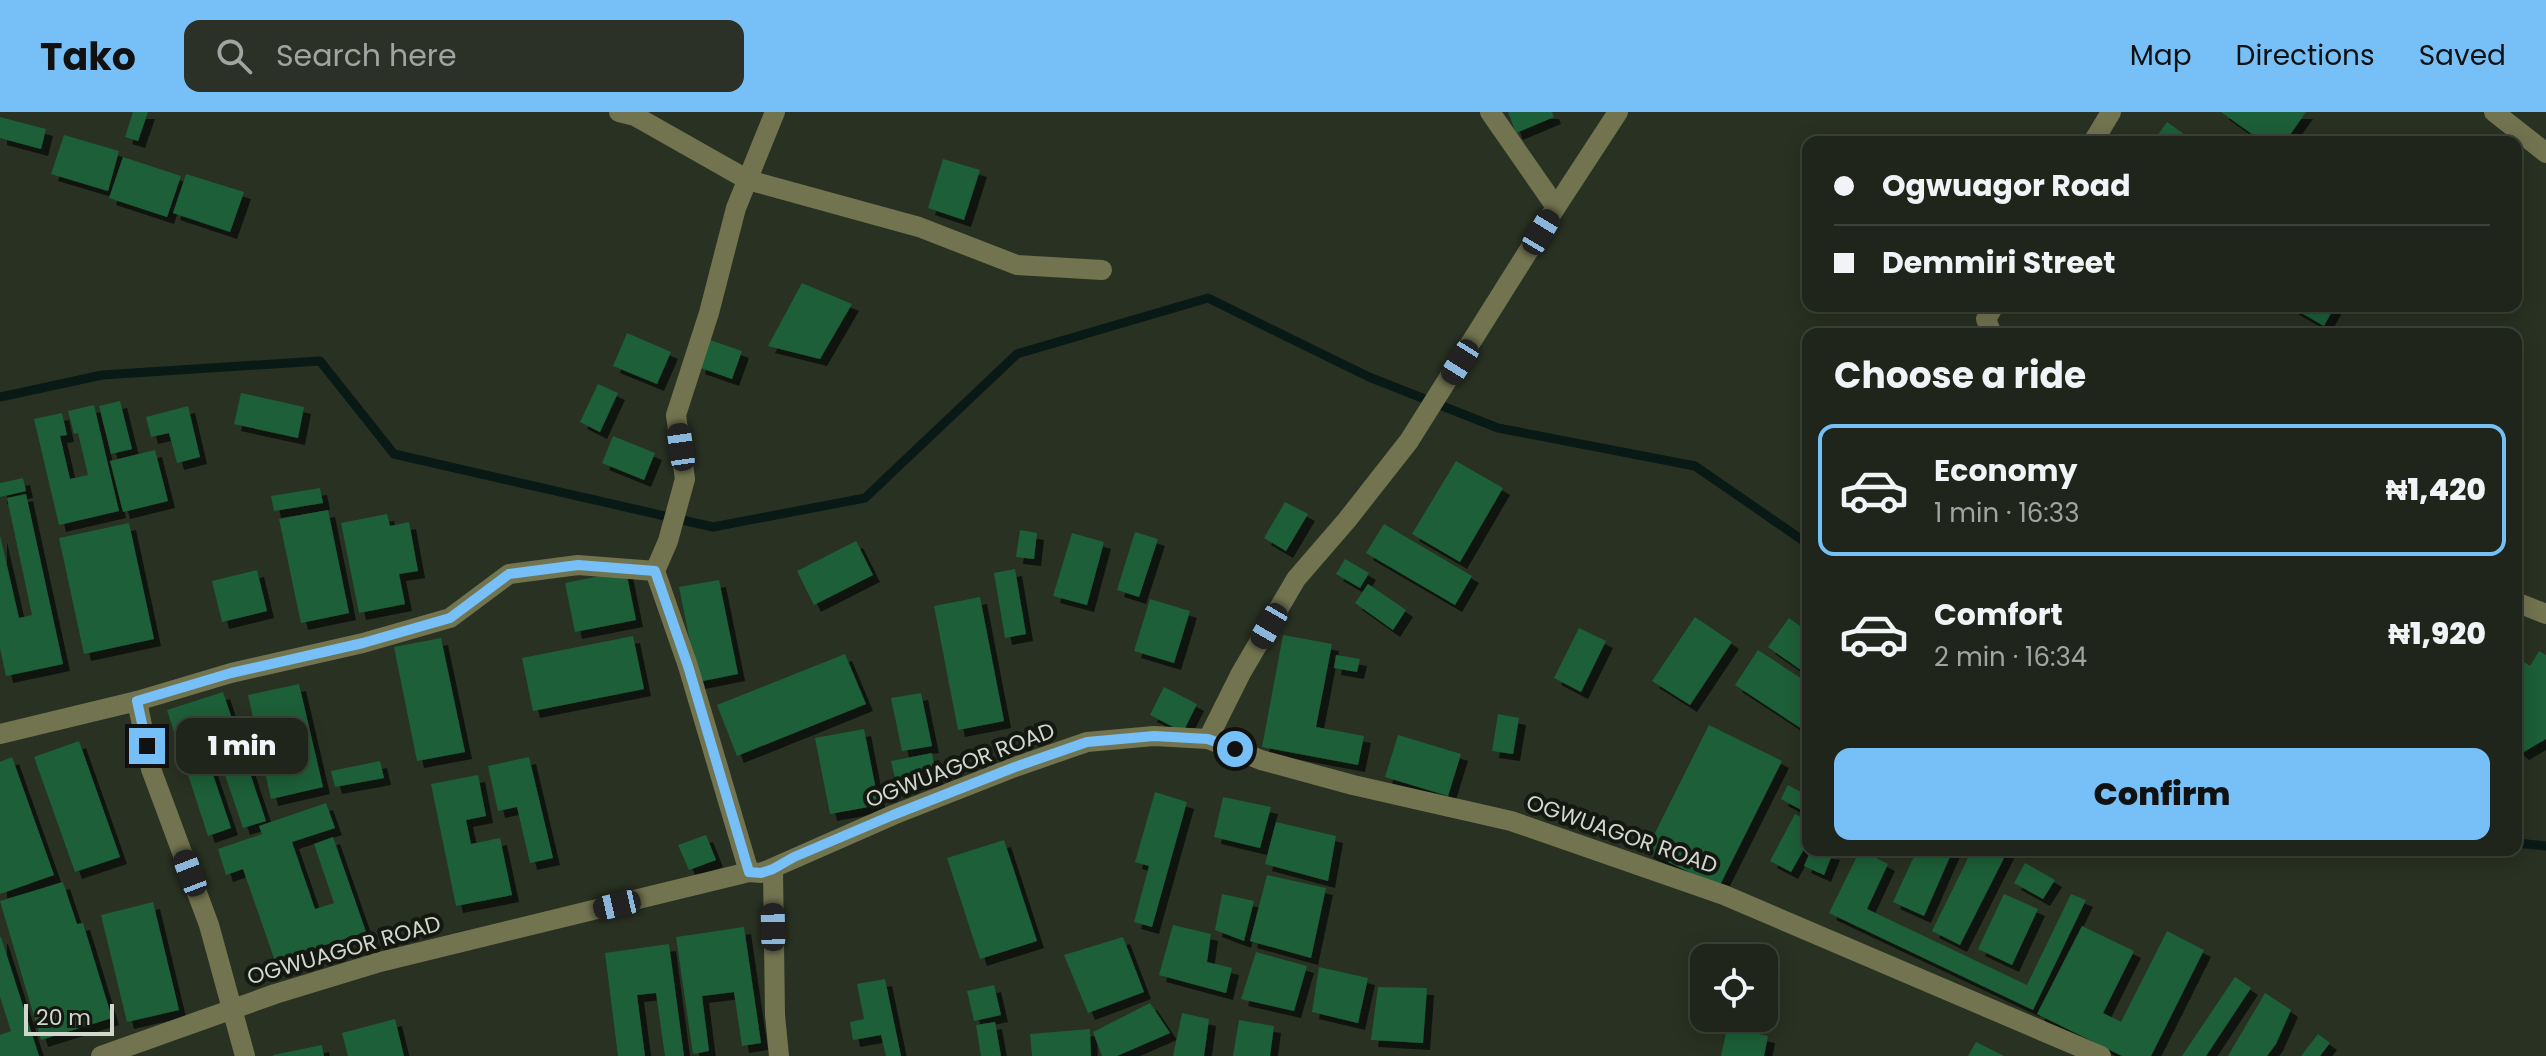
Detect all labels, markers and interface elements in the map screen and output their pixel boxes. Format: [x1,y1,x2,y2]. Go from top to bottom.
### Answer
search box [184,20,744,92]
text: Tako [40,30,136,83]
icon: search [212,34,256,78]
text: Search here [276,34,457,77]
text: Map [2130,36,2192,75]
text: Directions [2236,36,2375,75]
text: Saved [2419,36,2506,75]
text: Ogwuagor Road [1882,164,2131,207]
car [1518,205,1564,259]
text: Demmiri Street [1882,241,2115,284]
car [1437,335,1483,389]
text: Choose a ride [1834,350,2086,401]
car [666,422,696,472]
text: Economy [1934,449,2078,492]
icon: car [1838,454,1910,526]
text: ₦1,420 [2386,468,2486,511]
text: 1 min · 16:33 [1934,495,2079,531]
text: Comfort [1934,593,2063,636]
icon: car [1838,598,1910,670]
car [1247,599,1291,653]
text: ₦1,920 [2388,612,2486,655]
text: 2 min · 16:34 [1934,639,2087,675]
street label: OGWUAGOR ROAD [861,715,1059,815]
callout: 1 min [175,718,307,774]
route end [129,728,165,764]
text: 1 min [208,728,276,764]
route start [1217,731,1253,767]
button: Confirm [1834,748,2490,840]
street label: OGWUAGOR ROAD [1522,787,1722,881]
car [170,846,210,900]
car [591,888,643,922]
car [761,903,785,951]
street label: OGWUAGOR ROAD [243,907,445,993]
map controls [1690,944,1778,1032]
button: locate [1690,944,1778,1032]
scale bar [24,1000,114,1036]
text: 20 m [36,1002,91,1033]

